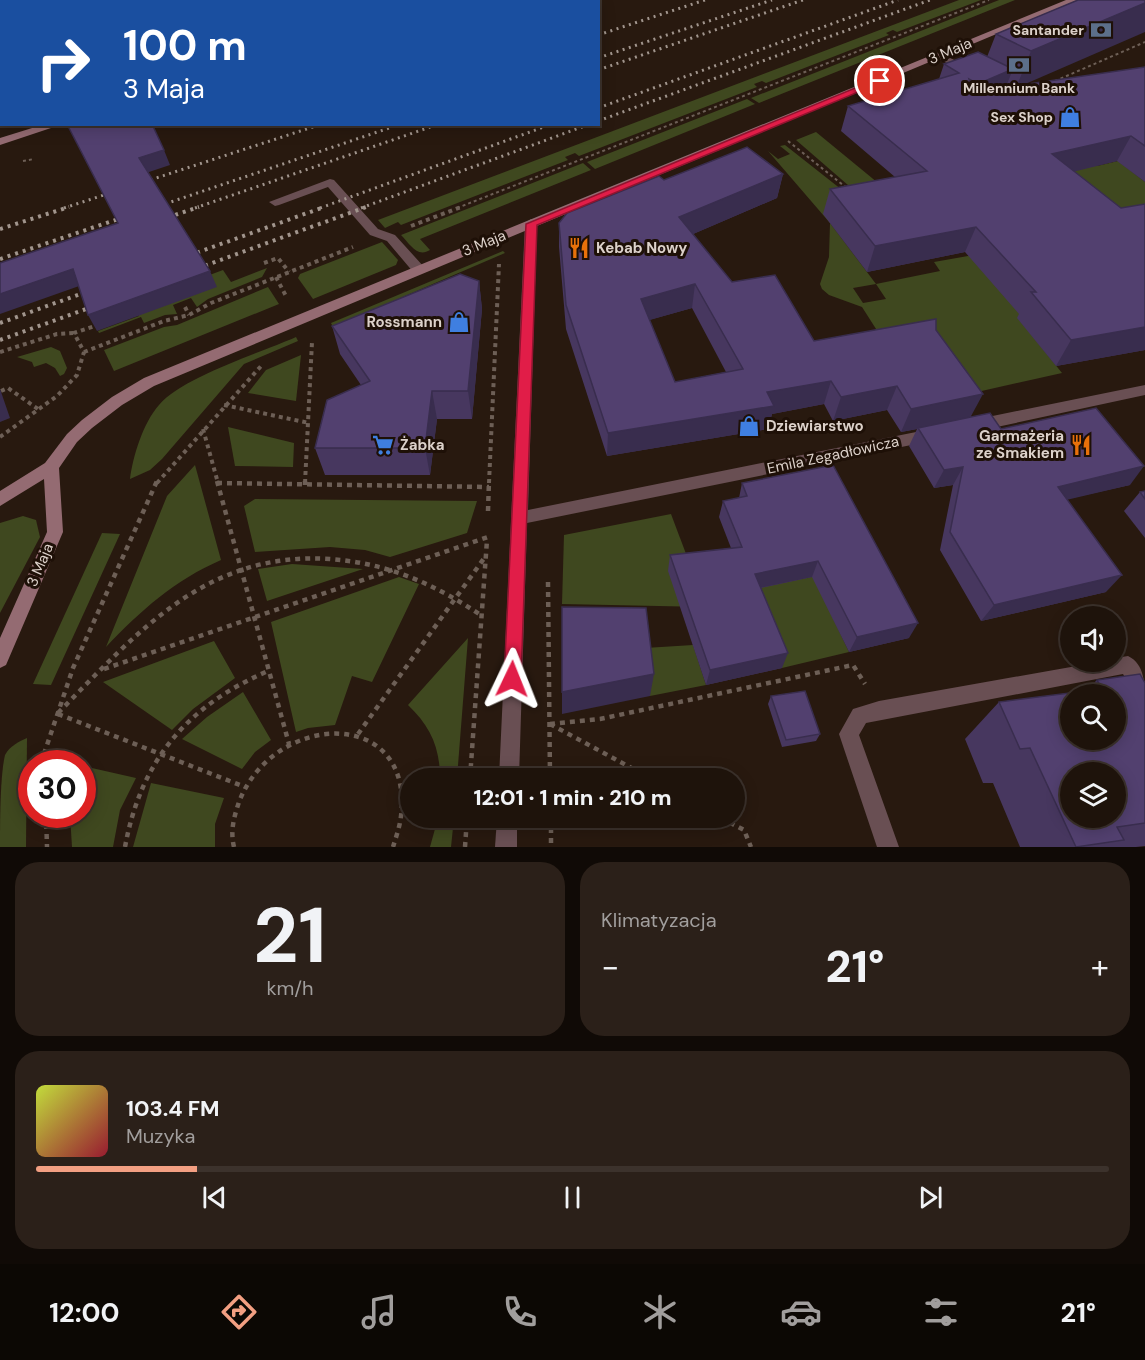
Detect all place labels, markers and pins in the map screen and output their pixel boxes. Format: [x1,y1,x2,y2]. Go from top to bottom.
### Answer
bank icon: Santander [1089,18,1113,42]
place label: Santander [1012,21,1084,39]
bank icon: Millennium Bank [1007,53,1031,77]
pin [854,55,905,106]
place label: Millennium Bank [963,79,1075,97]
shop icon: Sex Shop [1058,105,1082,129]
place label: Sex Shop [991,108,1053,126]
restaurant icon: Kebab Nowy [567,236,591,260]
place label: Kebab Nowy [596,238,687,258]
shop icon: Rossmann [447,310,471,334]
place label: Rossmann [366,312,442,332]
shop icon: Dziewiarstwo [737,414,761,438]
place label: Dziewiarstwo [766,416,864,436]
place label: Garmażeria ze Smakiem [976,426,1064,463]
supermarket icon: Żabka [371,433,395,457]
restaurant icon: Garmażeria ze Smakiem [1069,433,1093,457]
place label: Żabka [400,435,444,455]

